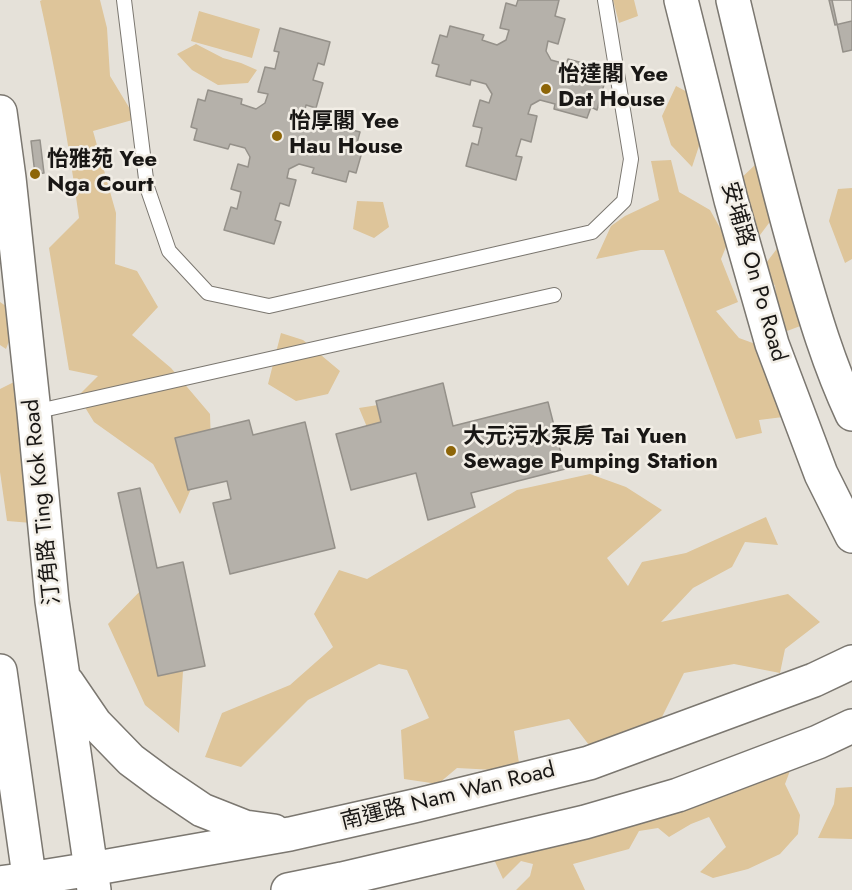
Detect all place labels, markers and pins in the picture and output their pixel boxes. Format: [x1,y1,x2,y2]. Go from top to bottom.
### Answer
place label: 怡達閣 Yee Dat House [558,63,668,114]
marker: 怡達閣 Yee Dat House [539,82,553,96]
place label: 怡厚閣 Yee Hau House [289,110,403,162]
marker: 怡厚閣 Yee Hau House [270,129,284,143]
place label: 怡雅苑 Yee Nga Court [47,148,157,200]
marker: 怡雅苑 Yee Nga Court [28,167,42,181]
place label: 大元污水泵房 Tai Yuen Sewage Pumping Station [463,425,718,476]
marker: 大元污水泵房 Tai Yuen Sewage Pumping Station [444,444,458,458]

